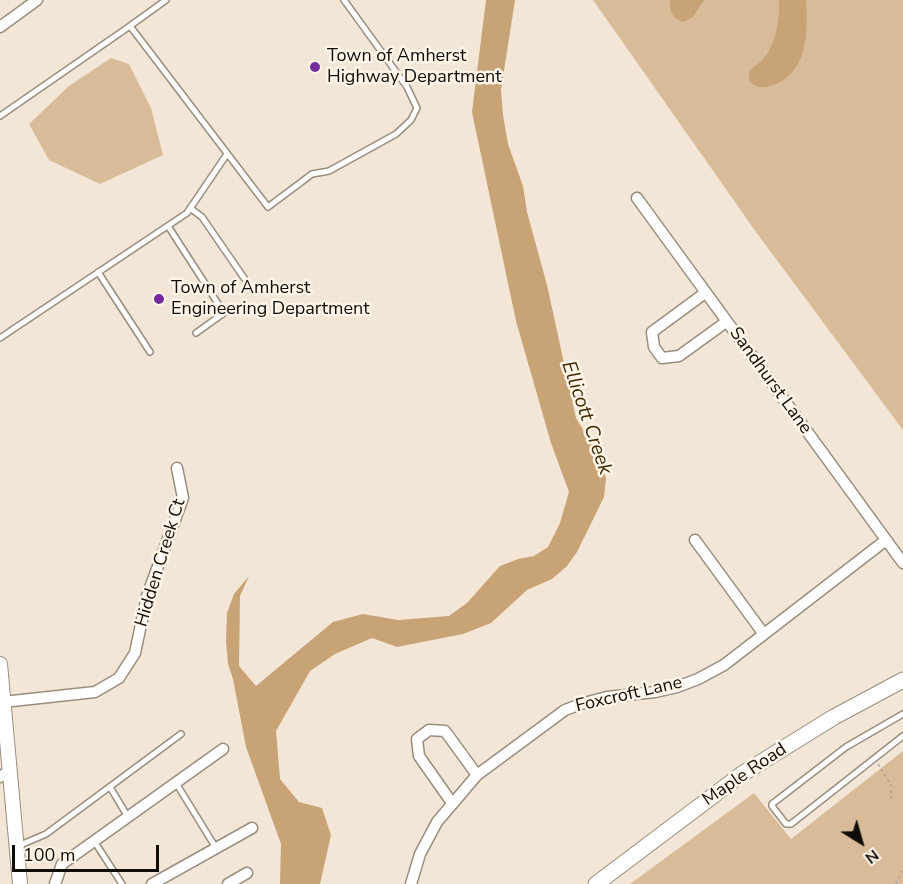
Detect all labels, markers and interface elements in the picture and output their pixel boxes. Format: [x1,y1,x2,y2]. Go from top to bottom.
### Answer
place label: Town of Amherst Highway Department [327,46,502,88]
marker: Town of Amherst Highway Department [308,60,322,74]
place label: Town of Amherst Engineering Department [171,278,370,320]
marker: Town of Amherst Engineering Department [152,292,166,306]
street label: Sandhurst Lane [724,323,816,439]
water label: Ellicott Creek [555,358,617,478]
street label: Hidden Creek Ct [131,496,191,630]
street label: Foxcroft Lane [574,672,684,718]
street label: Maple Road [699,739,791,811]
north arrow [831,812,891,872]
scale bar [15,833,162,871]
text: 100 m [23,843,75,867]
text: N [860,844,883,869]

